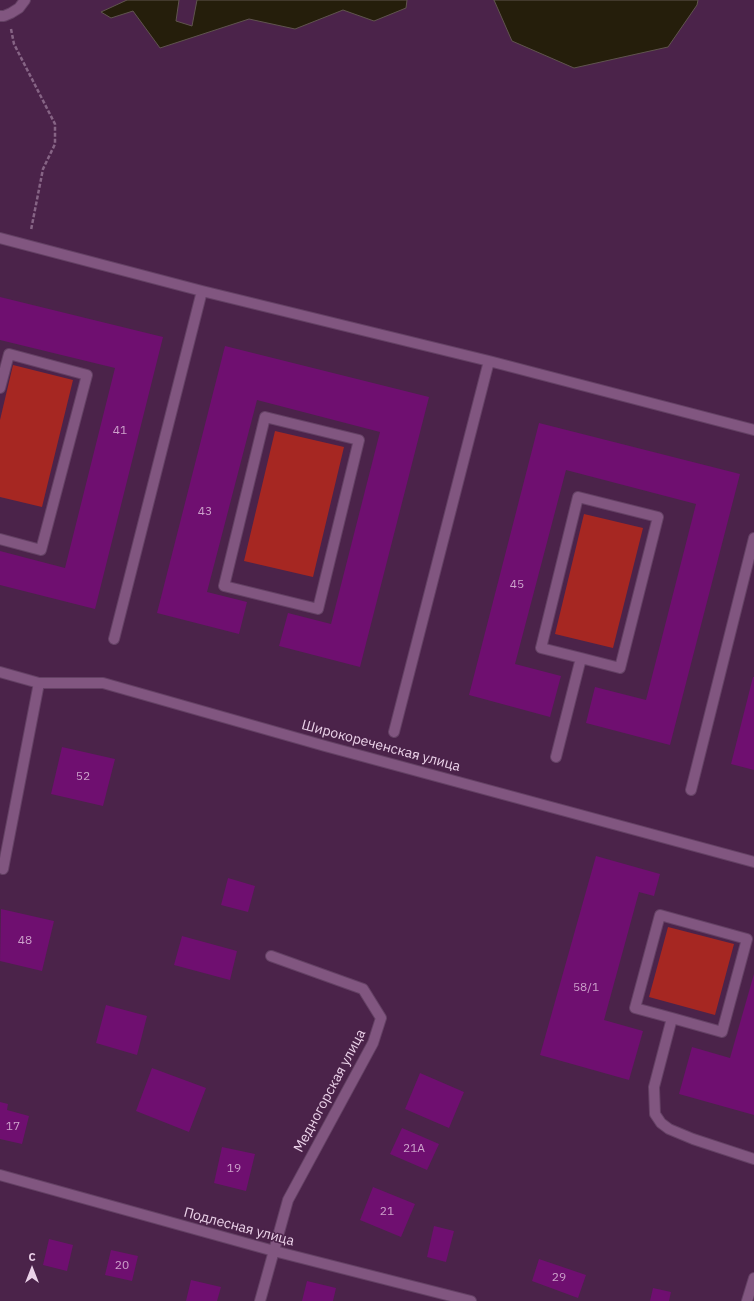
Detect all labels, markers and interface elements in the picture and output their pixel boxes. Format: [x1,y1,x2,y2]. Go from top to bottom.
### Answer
house number: 41 [113,424,127,438]
house number: 43 [198,505,212,519]
house number: 45 [510,578,524,592]
street label: Широкореченская улица [300,717,462,775]
house number: 52 [76,770,90,784]
house number: 48 [18,934,32,948]
house number: 58/1 [573,981,599,995]
street label: Медногорская улица [290,1027,370,1155]
house number: 17 [6,1120,20,1134]
house number: 21А [403,1142,425,1156]
house number: 19 [227,1162,241,1176]
street label: Подлесная улица [182,1204,296,1250]
house number: 21 [380,1205,394,1219]
north arrow [12,1249,52,1289]
text: С [28,1250,36,1264]
house number: 20 [115,1259,129,1273]
house number: 29 [552,1271,566,1285]

